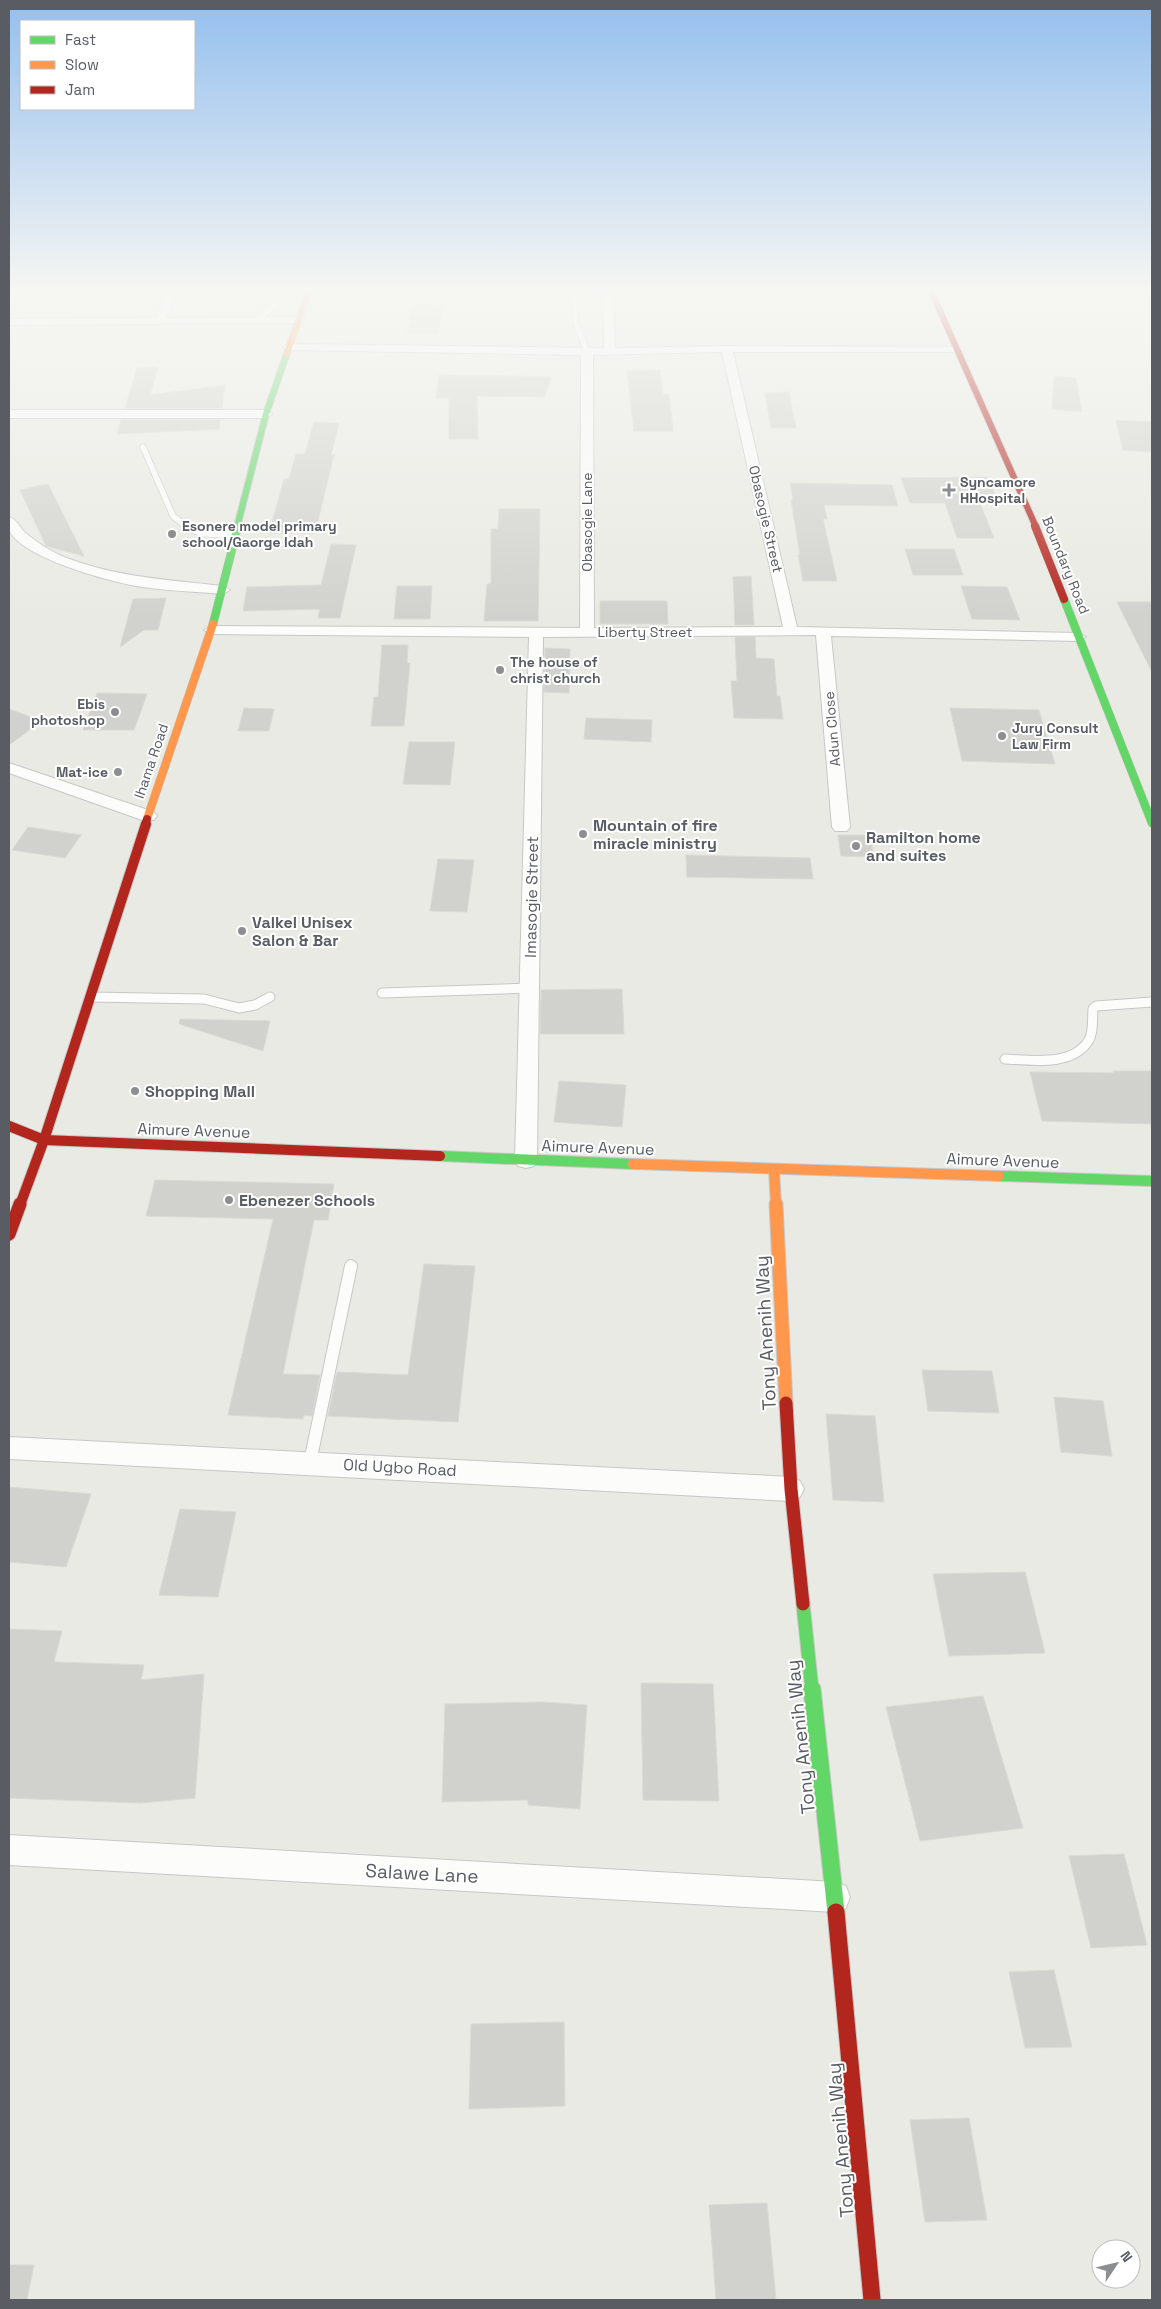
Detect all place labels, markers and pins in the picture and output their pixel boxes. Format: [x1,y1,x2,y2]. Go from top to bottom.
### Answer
place label: Syncamore HHospital [960,473,1036,507]
marker: Syncamore HHospital [942,483,956,497]
place label: Esonere model primary school/Gaorge Idah [182,517,337,551]
marker: Esonere model primary school/Gaorge Idah [166,528,178,540]
place label: The house of christ church [510,653,601,687]
marker: The house of christ church [494,664,506,676]
place label: Ebis photoshop [31,695,105,729]
marker: Ebis photoshop [109,706,121,718]
place label: Jury Consult Law Firm [1012,719,1099,753]
marker: Jury Consult Law Firm [996,730,1008,742]
place label: Mat-ice [56,763,108,781]
marker: Mat-ice [112,766,124,778]
place label: Mountain of fire miracle ministry [593,815,718,854]
place label: Ramilton home and suites [866,827,981,866]
marker: Mountain of fire miracle ministry [577,828,589,840]
marker: Ramilton home and suites [850,840,862,852]
place label: Valkel Unisex Salon & Bar [252,912,353,951]
marker: Valkel Unisex Salon & Bar [236,925,248,937]
place label: Shopping Mall [145,1081,255,1102]
marker: Shopping Mall [129,1085,141,1097]
place label: Ebenezer Schools [239,1190,375,1211]
marker: Ebenezer Schools [223,1194,235,1206]

